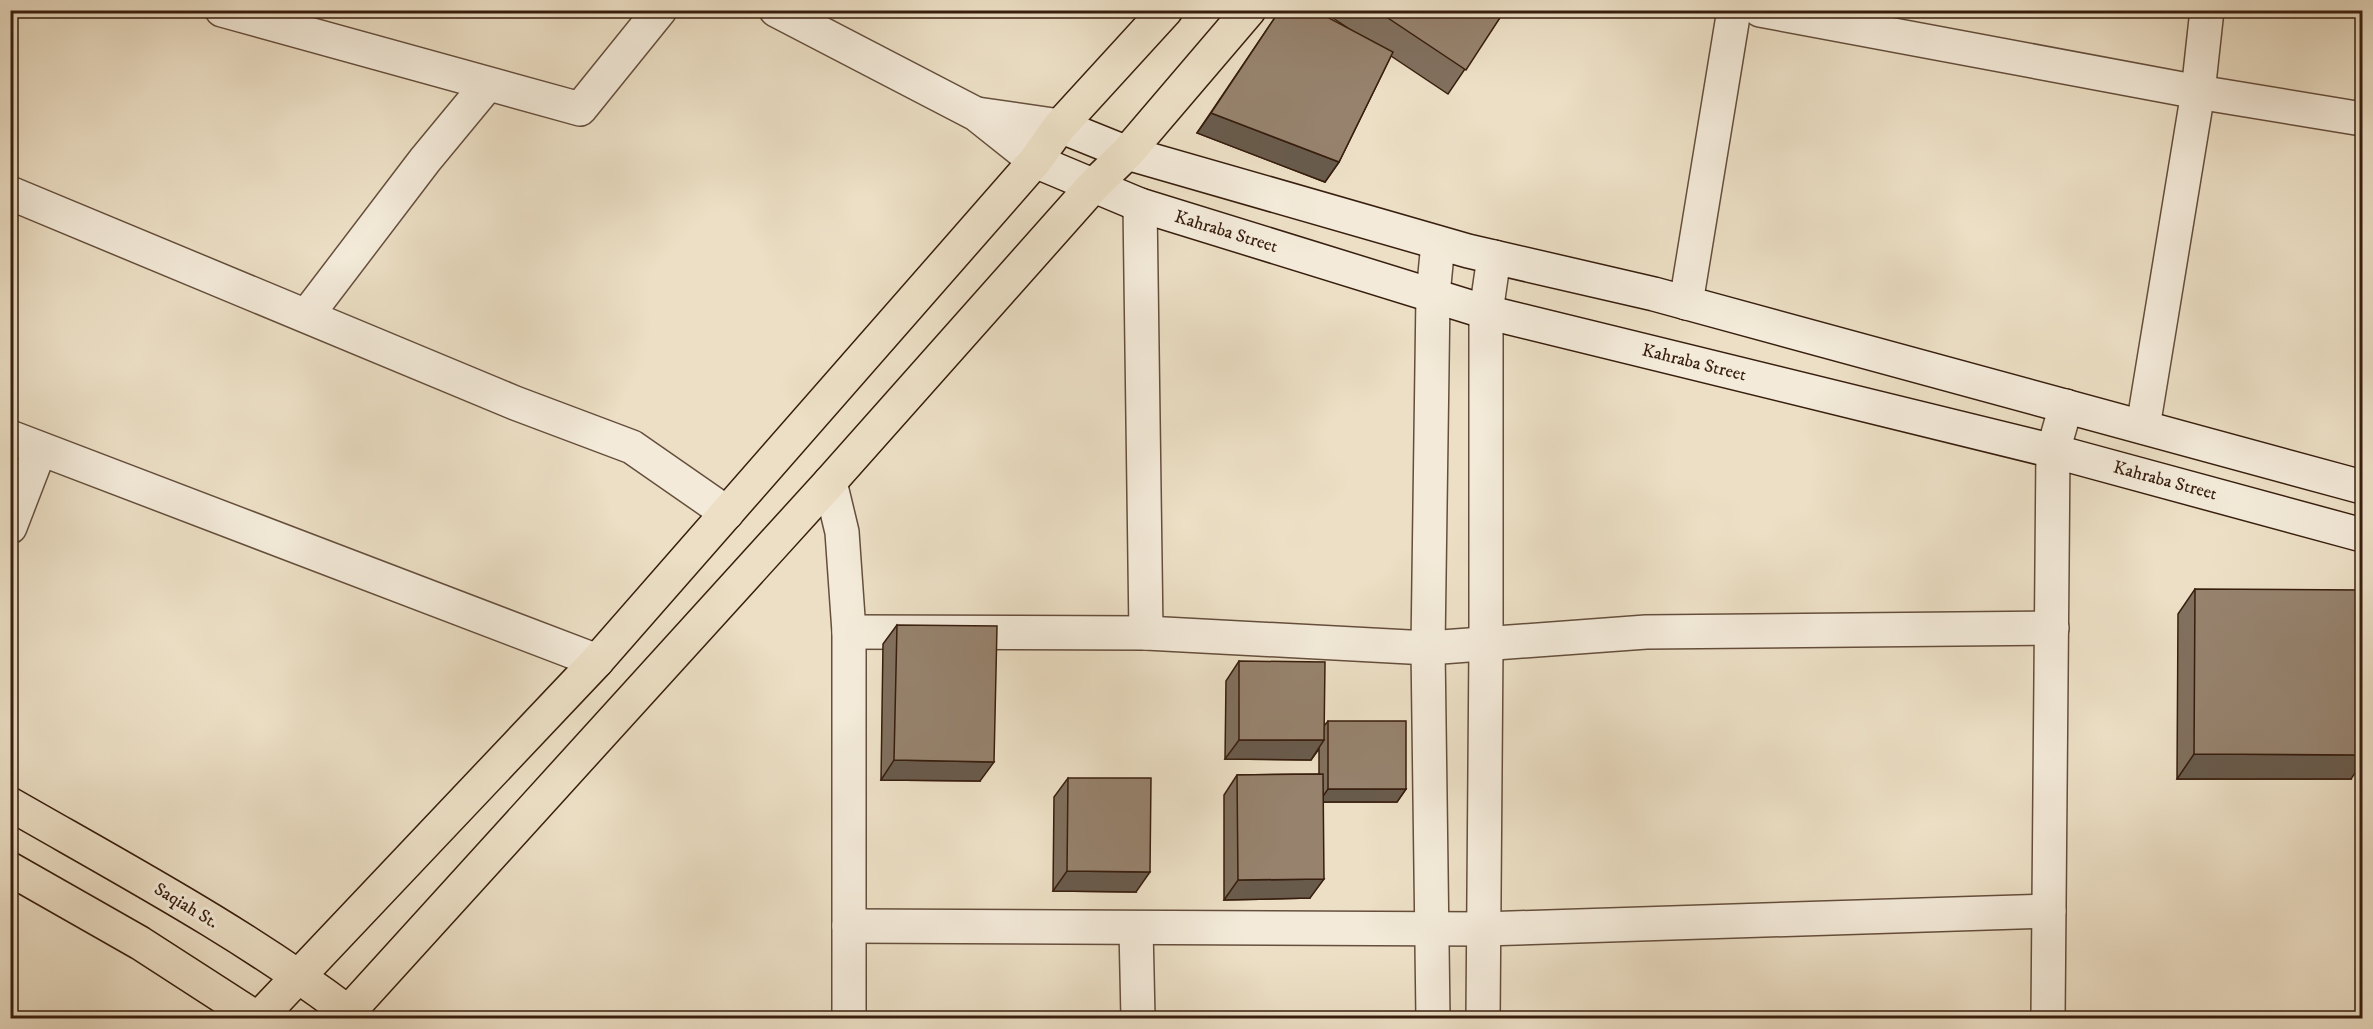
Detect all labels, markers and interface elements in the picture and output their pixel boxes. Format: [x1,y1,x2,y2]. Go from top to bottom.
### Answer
street label: Kahraba Street [1172,206,1280,258]
street label: Kahraba Street [1640,339,1749,387]
street label: Kahraba Street [2111,457,2220,505]
street label: Saqiah St. [150,878,222,934]

